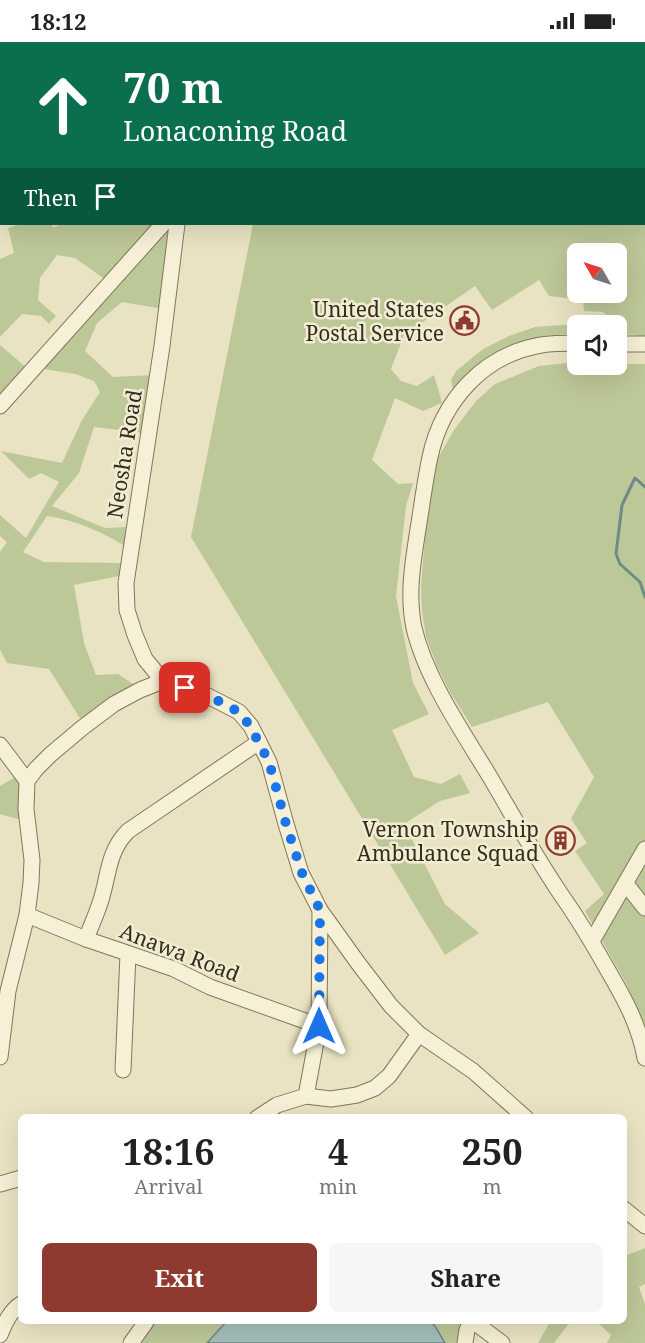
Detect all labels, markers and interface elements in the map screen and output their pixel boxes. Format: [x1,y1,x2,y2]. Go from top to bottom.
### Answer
text: 18:12 [30,6,86,36]
text: 70 m [123,58,223,115]
icon: ahead [24,66,102,144]
text: Lonaconing Road [123,112,347,149]
icon: arrive [89,180,122,213]
text: Then [24,182,77,212]
north arrow [567,243,627,303]
map controls [567,243,627,375]
place label: United States Postal Service [306,295,444,347]
public building icon: United States Postal Service [449,305,481,337]
button: sound [567,315,627,375]
street label: Neosha Road [100,387,148,520]
pin [159,662,210,713]
icon: arrive [168,671,201,704]
place label: Vernon Township Ambulance Squad [357,815,539,867]
building icon: Vernon Township Ambulance Squad [544,825,576,857]
street label: Anawa Road [116,916,244,988]
position arrow [287,994,351,1058]
text: 18:16 [122,1127,215,1176]
text: 4 [328,1127,348,1176]
text: 250 [462,1127,523,1176]
text: Arrival [134,1173,203,1200]
text: min [319,1173,357,1200]
text: m [483,1173,502,1200]
button: Exit [42,1243,317,1312]
button: Share [329,1243,603,1312]

